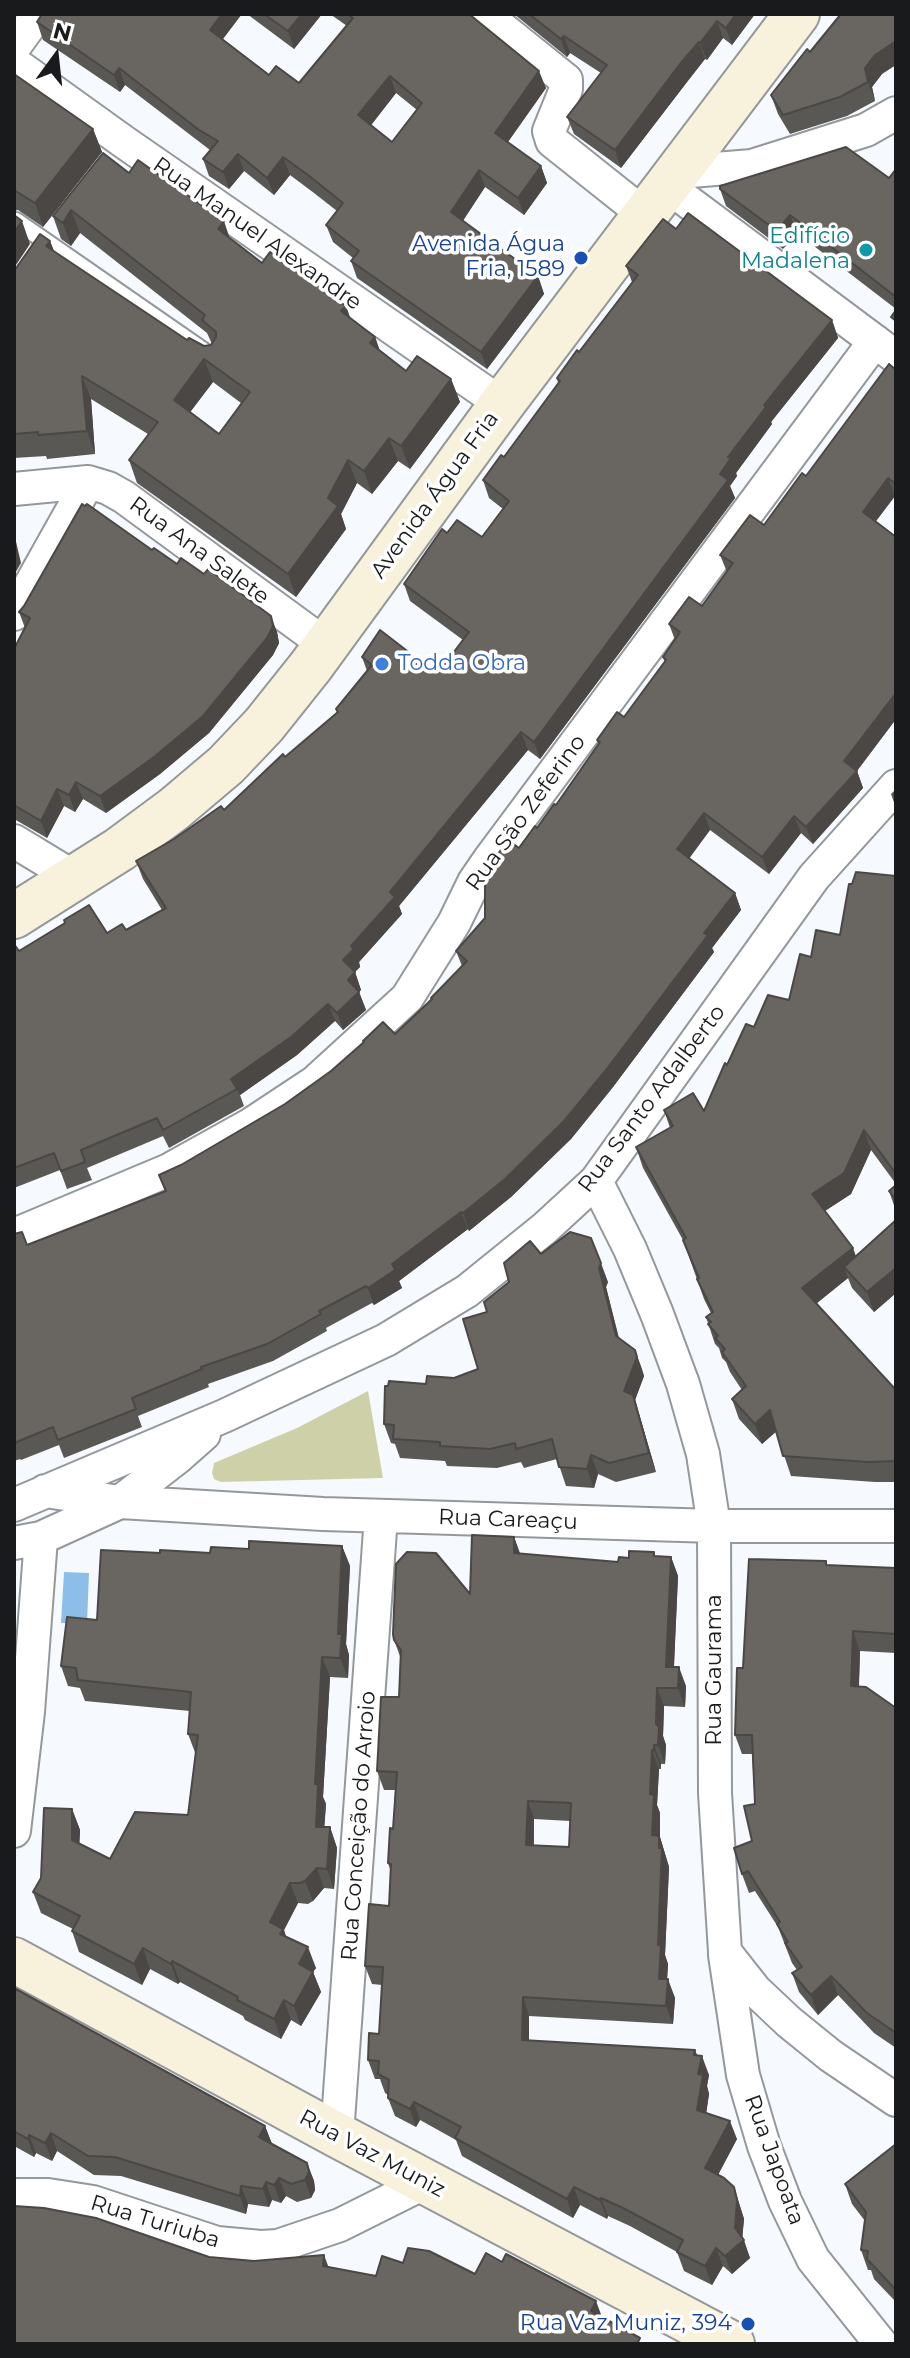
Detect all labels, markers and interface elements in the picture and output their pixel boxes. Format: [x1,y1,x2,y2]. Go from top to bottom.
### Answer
north arrow [16,16,96,96]
text: N [50,17,74,48]
street label: Rua Manuel Alexandre [148,152,366,316]
place label: Edifício Madalena [741,224,850,276]
place label: Avenida Água Fria, 1589 [412,232,565,284]
marker: Edifício Madalena [857,241,875,259]
marker: Avenida Água Fria, 1589 [572,249,590,267]
street label: Avenida Água Fria [366,406,504,584]
street label: Rua Ana Salete [124,491,274,611]
place label: Todda Obra [398,651,526,677]
marker: Todda Obra [373,655,391,673]
street label: Rua São Zeferino [460,730,592,896]
street label: Rua Santo Adalberto [573,1000,731,1198]
street label: Rua Careaçu [438,1504,578,1536]
street label: Rua Gaurama [702,1594,728,1746]
street label: Rua Conceição do Arroio [336,1690,382,1962]
street label: Rua Japoata [738,2091,810,2229]
street label: Rua Vaz Muniz [295,2104,449,2204]
street label: Rua Turiuba [87,2190,223,2254]
place label: Rua Vaz Muniz, 394 [520,2311,732,2337]
marker: Rua Vaz Muniz, 394 [739,2315,757,2333]

